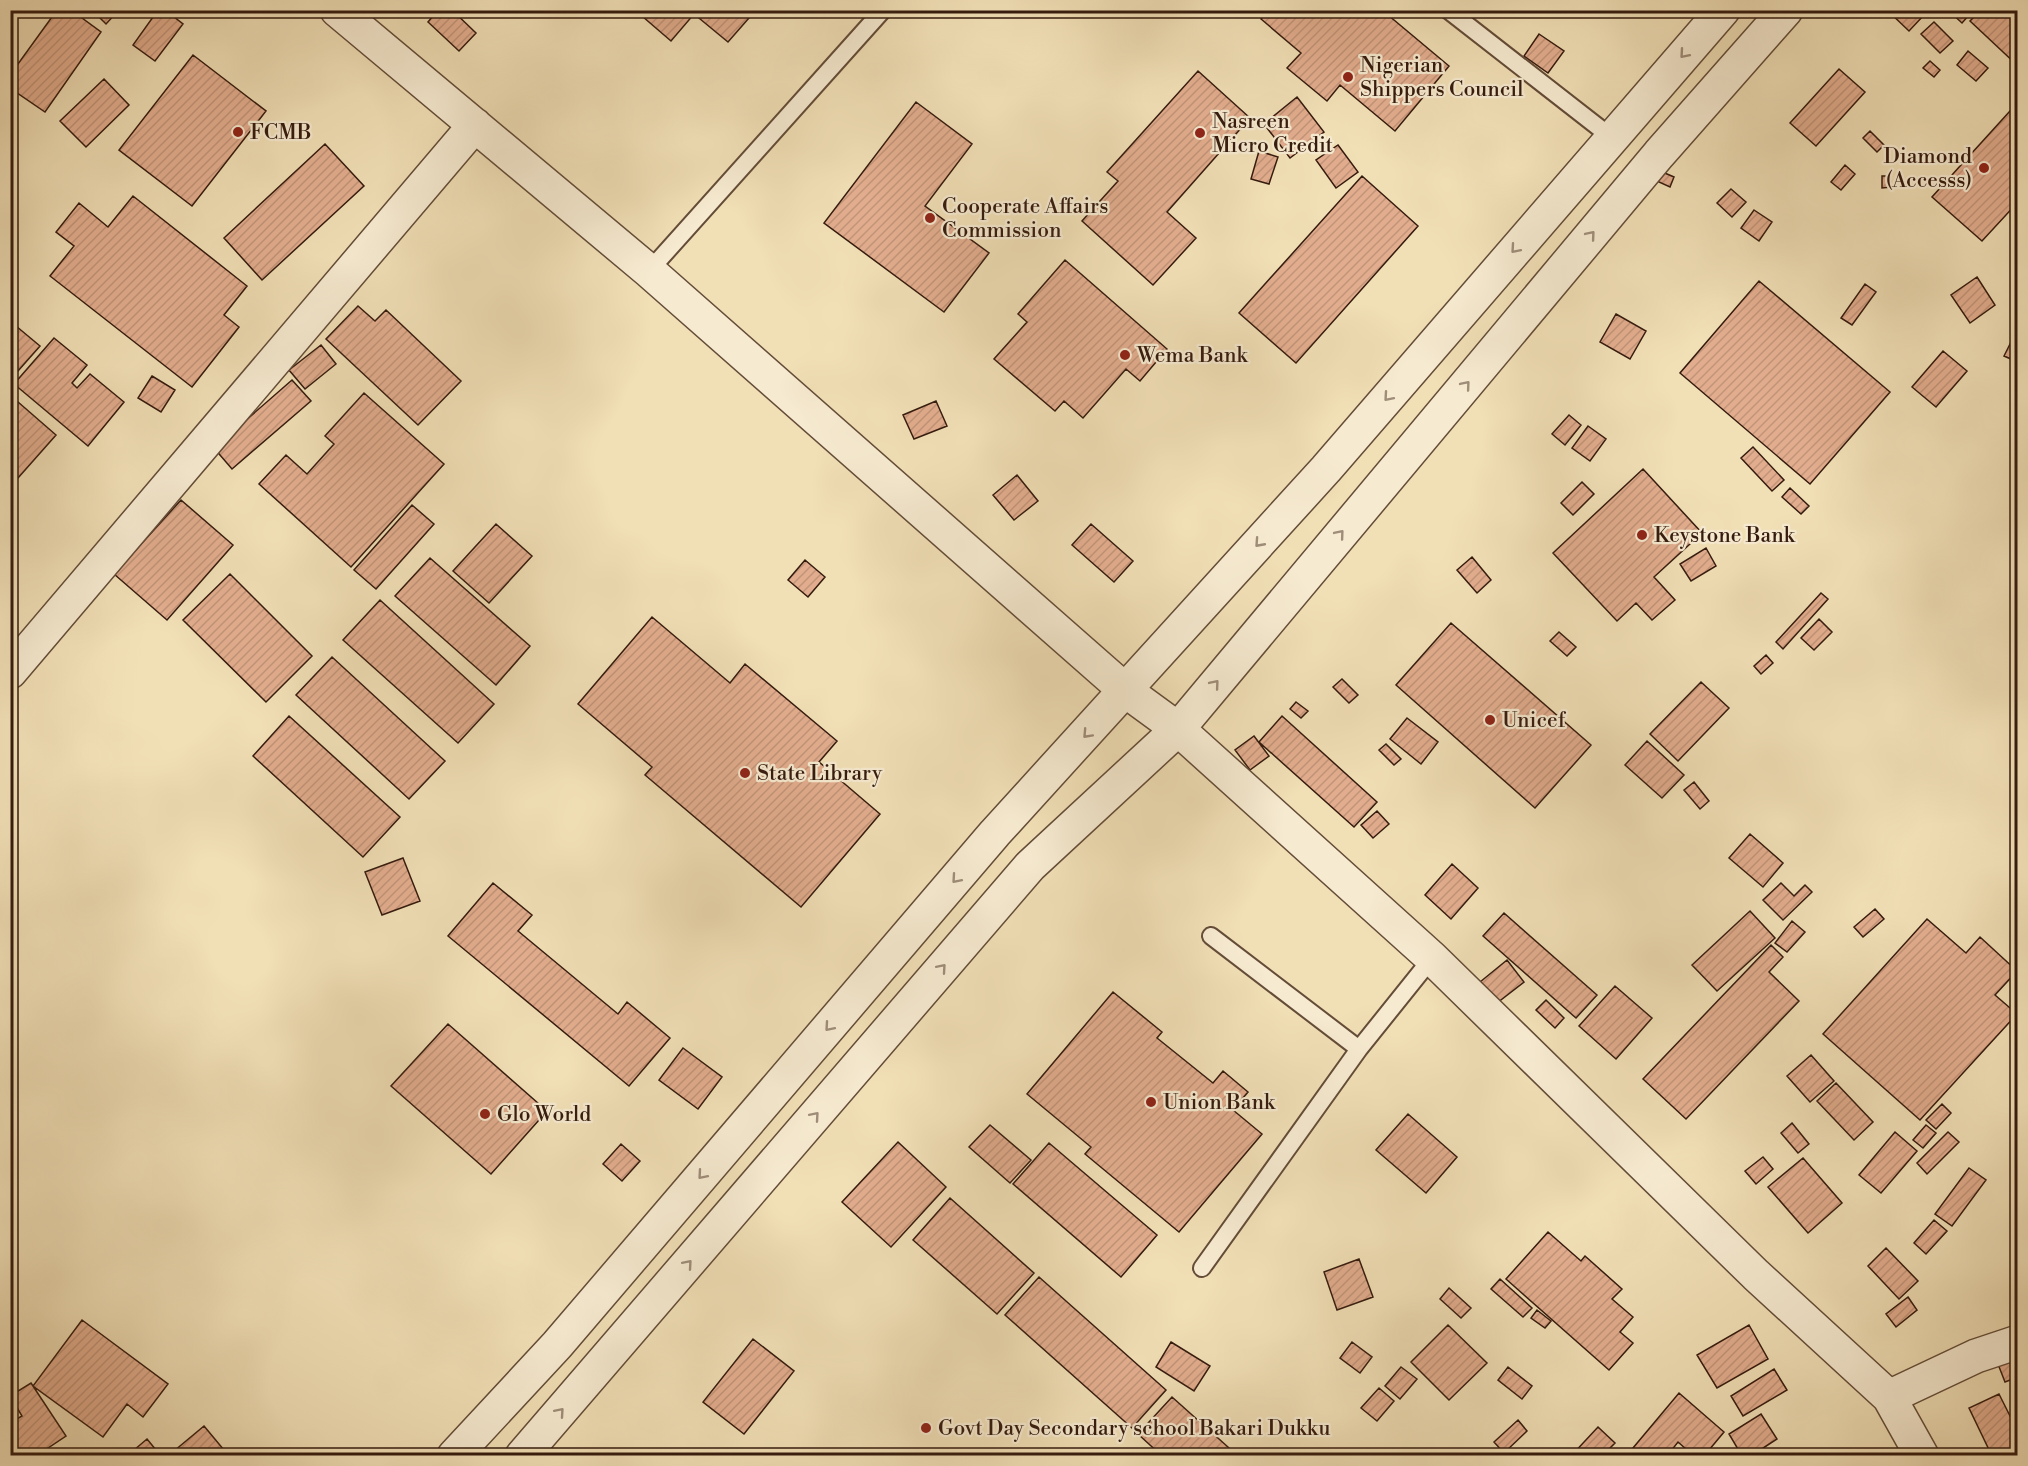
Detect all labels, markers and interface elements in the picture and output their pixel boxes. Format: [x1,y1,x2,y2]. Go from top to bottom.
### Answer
one-way arrow [1680,47,1691,58]
place label: Nigerian Shippers Council [1360,53,1523,103]
marker: Nigerian Shippers Council [1341,70,1355,84]
place label: Nasreen Micro Credit [1212,109,1334,159]
place label: FCMB [250,120,312,146]
marker: FCMB [231,125,245,139]
marker: Nasreen Micro Credit [1193,126,1207,140]
place label: Diamond (Accesss) [1883,144,1972,194]
marker: Diamond (Accesss) [1977,161,1991,175]
place label: Cooperate Affairs Commission [942,194,1108,244]
marker: Cooperate Affairs Commission [923,211,937,225]
one-way arrow [1584,231,1595,242]
one-way arrow [1511,242,1522,253]
place label: Wema Bank [1136,343,1249,369]
marker: Wema Bank [1118,348,1132,362]
one-way arrow [1458,381,1469,392]
one-way arrow [1384,390,1395,401]
place label: Keystone Bank [1654,523,1796,549]
marker: Keystone Bank [1635,528,1649,542]
one-way arrow [1333,530,1344,541]
one-way arrow [1255,537,1266,547]
one-way arrow [1208,680,1219,691]
place label: Unicef [1502,708,1567,734]
marker: Unicef [1483,713,1497,727]
one-way arrow [1083,727,1094,738]
place label: State Library [757,761,883,787]
marker: State Library [738,766,752,780]
one-way arrow [952,872,963,883]
one-way arrow [935,964,946,975]
one-way arrow [825,1020,836,1031]
place label: Union Bank [1163,1090,1276,1116]
marker: Union Bank [1144,1095,1158,1109]
place label: Glo World [497,1102,591,1128]
marker: Glo World [478,1107,492,1121]
one-way arrow [808,1112,819,1123]
one-way arrow [698,1168,709,1179]
one-way arrow [681,1260,692,1271]
one-way arrow [553,1408,564,1419]
place label: Govt Day Secondary school Bakari Dukku [938,1416,1330,1442]
marker: Govt Day Secondary school Bakari Dukku [919,1421,933,1435]

